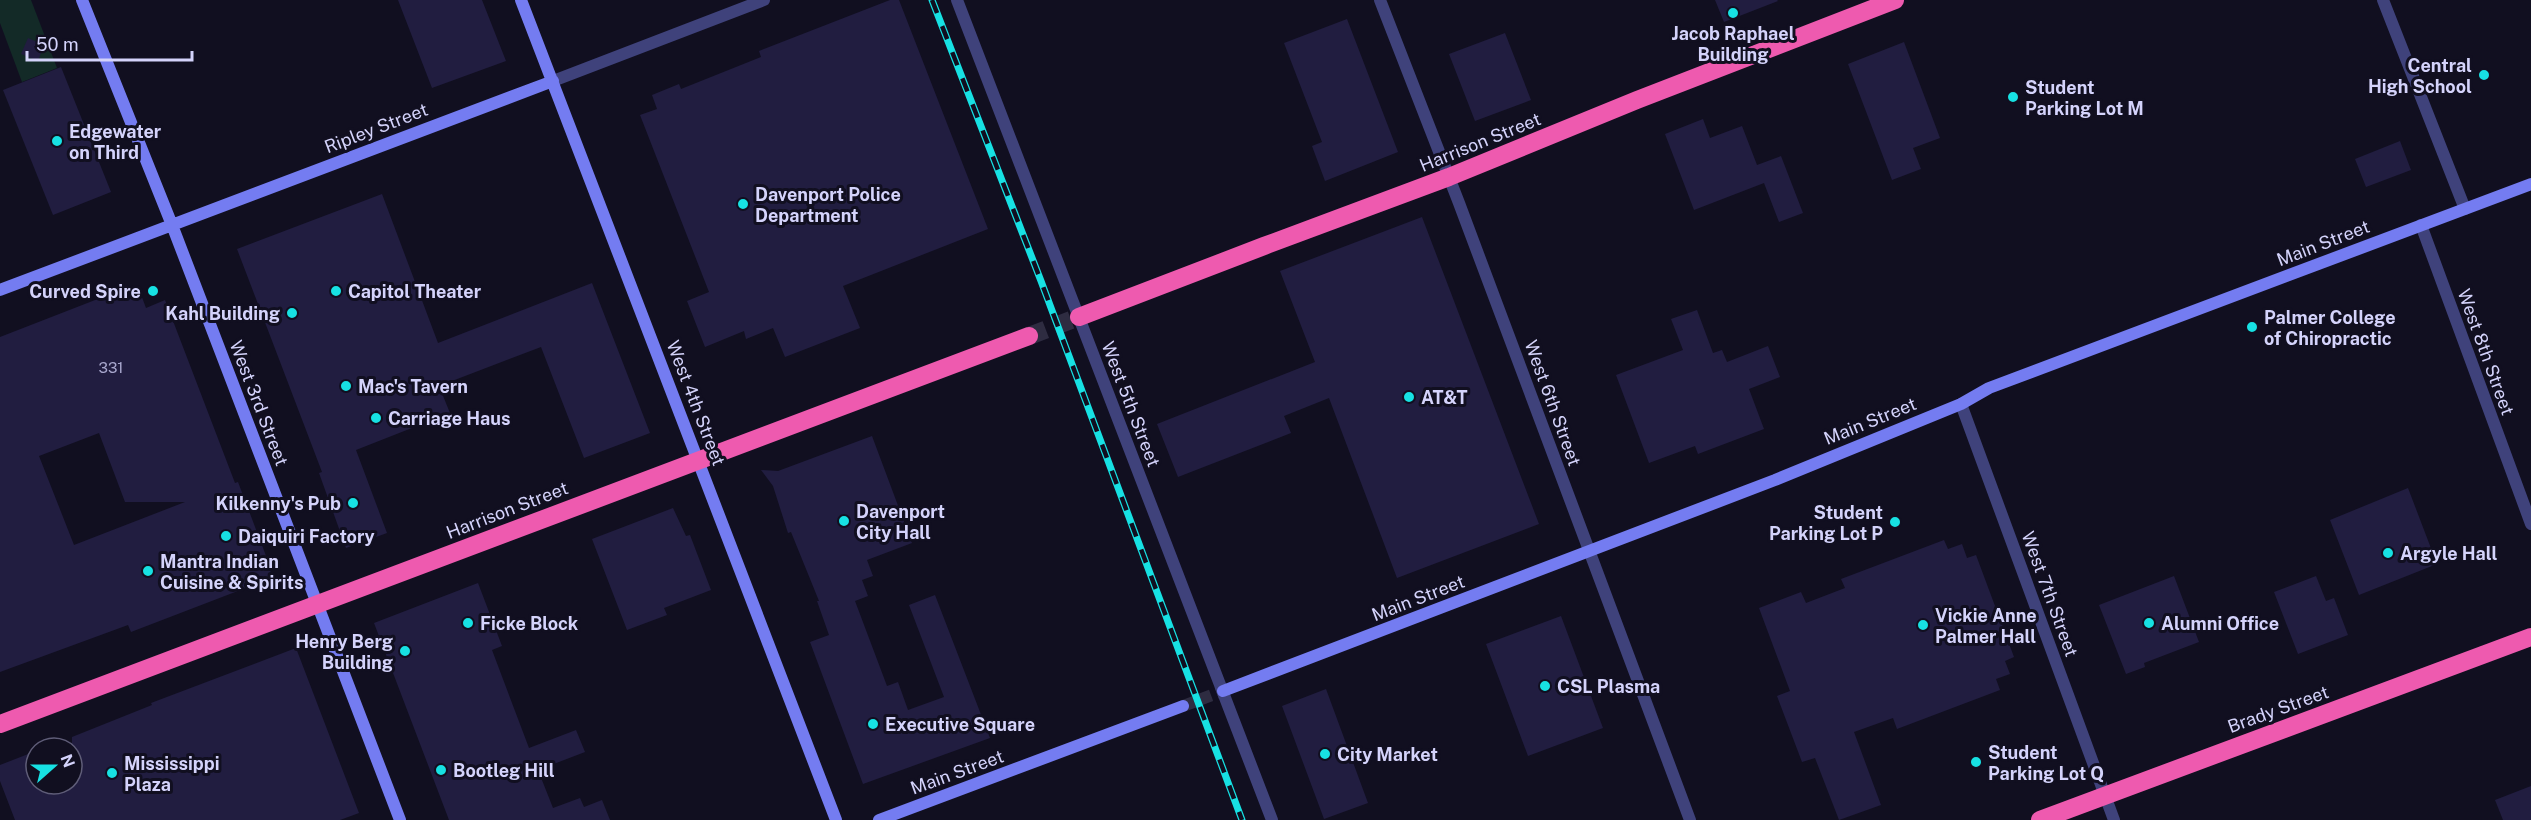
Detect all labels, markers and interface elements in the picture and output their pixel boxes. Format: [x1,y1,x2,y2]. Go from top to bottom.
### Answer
marker: Jacob Raphael Building [1726,6,1740,20]
place label: Jacob Raphael Building [1671,23,1795,65]
scale bar [27,24,192,62]
text: 50 m [36,34,79,55]
place label: Central High School [2368,55,2472,97]
marker: Central High School [2477,68,2491,82]
place label: Student Parking Lot M [2025,77,2144,119]
marker: Student Parking Lot M [2006,90,2020,104]
street label: Ripley Street [321,99,431,157]
street label: Harrison Street [1416,108,1544,176]
place label: Edgewater on Third [69,121,162,163]
marker: Edgewater on Third [50,134,64,148]
place label: Davenport Police Department [755,184,901,226]
marker: Davenport Police Department [736,197,750,211]
street label: Main Street [2274,216,2372,270]
place label: Curved Spire [29,281,141,302]
place label: Capitol Theater [348,281,482,302]
marker: Curved Spire [146,284,160,298]
marker: Capitol Theater [329,284,343,298]
street label: West 8th Street [2453,286,2519,418]
place label: Kahl Building [165,303,280,324]
marker: Kahl Building [285,306,299,320]
place label: Palmer College of Chiropractic [2264,307,2396,349]
marker: Palmer College of Chiropractic [2245,320,2259,334]
street label: West 3rd Street [225,337,293,469]
street label: West 4th Street [662,337,730,469]
street label: West 6th Street [1521,337,1585,469]
street label: West 5th Street [1097,338,1165,470]
house number: 331 [99,359,123,376]
place label: Mac's Tavern [358,376,468,397]
marker: Mac's Tavern [339,379,353,393]
place label: AT&T [1421,387,1467,408]
marker: AT&T [1402,390,1416,404]
street label: Main Street [1821,393,1919,449]
place label: Carriage Haus [388,408,510,429]
marker: Carriage Haus [369,411,383,425]
street label: Harrison Street [443,477,571,543]
place label: Kilkenny's Pub [215,493,341,514]
marker: Kilkenny's Pub [346,496,360,510]
place label: Davenport City Hall [856,501,945,543]
place label: Student Parking Lot P [1769,502,1883,544]
marker: Davenport City Hall [837,514,851,528]
marker: Student Parking Lot P [1888,515,1902,529]
place label: Daiquiri Factory [238,526,375,547]
street label: West 7th Street [2018,528,2082,660]
marker: Daiquiri Factory [219,529,233,543]
place label: Argyle Hall [2400,543,2497,564]
marker: Argyle Hall [2381,546,2395,560]
place label: Mantra Indian Cuisine & Spirits [160,551,303,593]
marker: Mantra Indian Cuisine & Spirits [141,564,155,578]
street label: Main Street [1369,571,1467,625]
place label: Vickie Anne Palmer Hall [1935,605,2037,647]
place label: Ficke Block [480,613,579,634]
place label: Alumni Office [2161,613,2279,634]
marker: Ficke Block [461,616,475,630]
marker: Alumni Office [2142,616,2156,630]
marker: Vickie Anne Palmer Hall [1916,618,1930,632]
place label: Henry Berg Building [295,631,393,673]
marker: Henry Berg Building [398,644,412,658]
place label: CSL Plasma [1557,676,1660,697]
marker: CSL Plasma [1538,679,1552,693]
street label: Brady Street [2225,681,2331,737]
place label: Executive Square [885,714,1035,735]
marker: Executive Square [866,717,880,731]
north arrow [24,736,84,796]
place label: Student Parking Lot Q [1988,742,2104,784]
place label: City Market [1337,744,1438,765]
street label: Main Street [907,745,1007,799]
marker: City Market [1318,747,1332,761]
text: N [56,752,79,770]
place label: Mississippi Plaza [124,753,219,795]
marker: Student Parking Lot Q [1969,755,1983,769]
place label: Bootleg Hill [453,760,555,781]
marker: Bootleg Hill [434,763,448,777]
marker: Mississippi Plaza [105,766,119,780]

